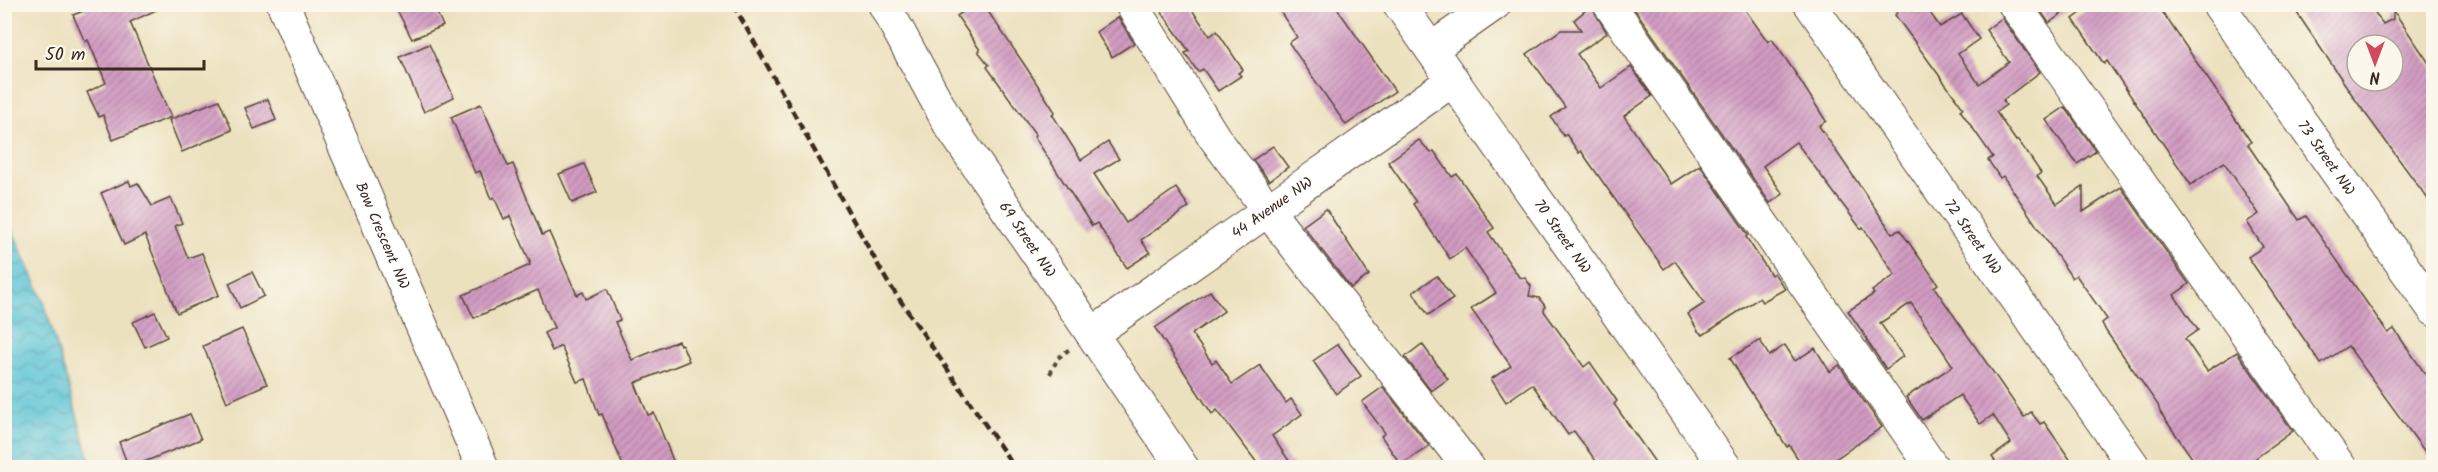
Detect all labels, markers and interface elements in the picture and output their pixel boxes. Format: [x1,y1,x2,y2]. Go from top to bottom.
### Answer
scale bar [36,33,204,71]
north arrow [2345,33,2405,93]
text: 50 m [45,41,85,70]
text: N [2370,64,2380,89]
street label: 73 Street NW [2291,115,2361,201]
street label: 44 Avenue NW [1227,171,1318,245]
street label: Bow Crescent NW [348,178,416,294]
street label: 70 Street NW [1527,194,1597,279]
street label: 72 Street NW [1937,194,2007,280]
street label: 69 Street NW [992,197,1061,283]

